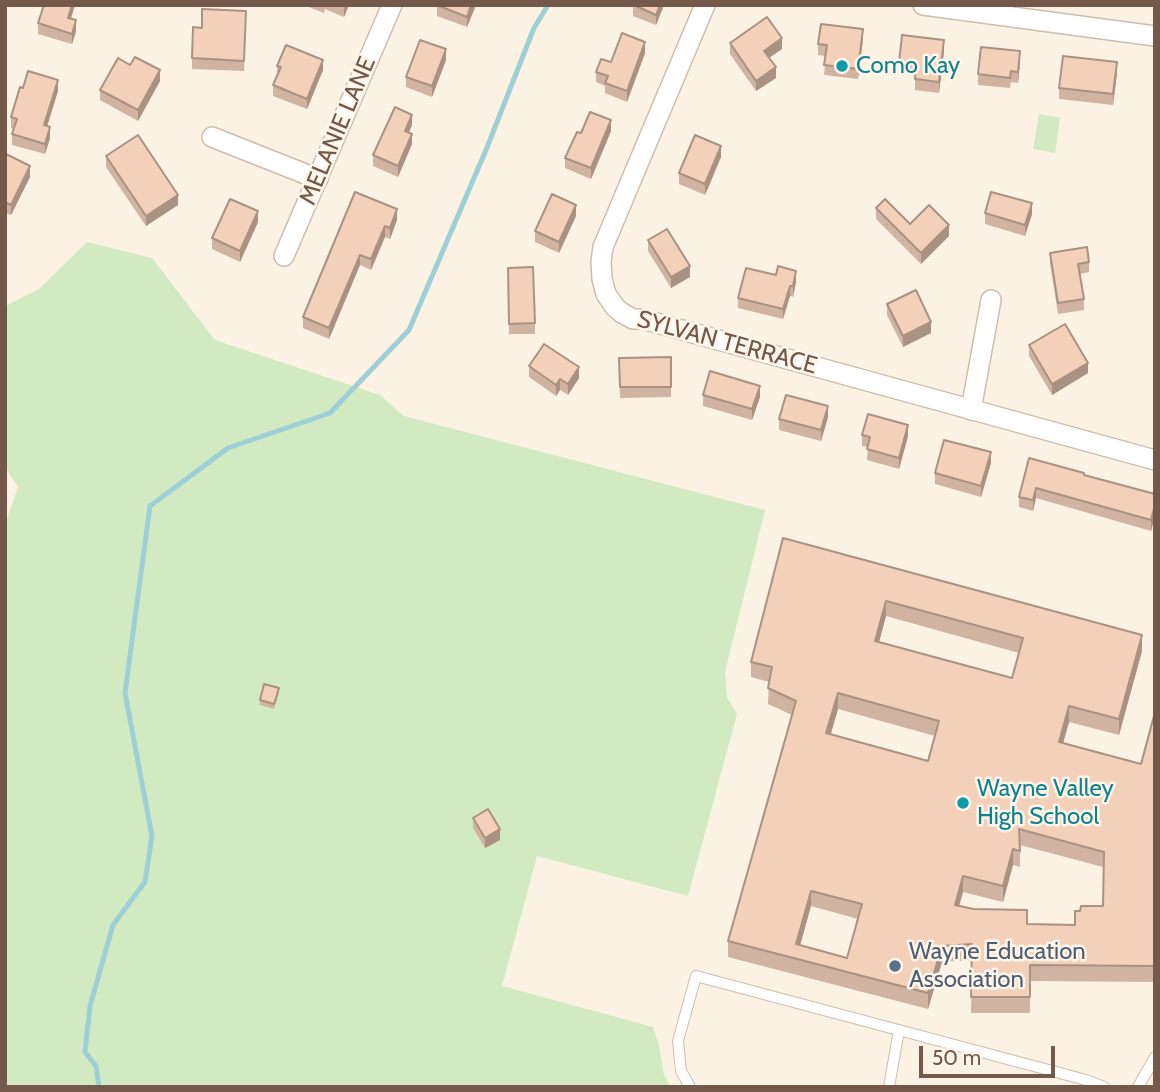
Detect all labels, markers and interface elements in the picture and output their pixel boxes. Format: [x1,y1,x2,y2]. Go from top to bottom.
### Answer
place label: Como Kay [856,52,960,80]
street label: MELANIE LANE [294,53,382,209]
marker: Como Kay [834,58,850,74]
street label: SYLVAN TERRACE [634,305,820,381]
place label: Wayne Valley High School [977,775,1114,831]
marker: Wayne Valley High School [955,795,971,811]
place label: Wayne Education Association [909,938,1086,994]
marker: Wayne Education Association [887,958,903,974]
scale bar [922,1032,1058,1076]
text: 50 m [932,1045,981,1070]

